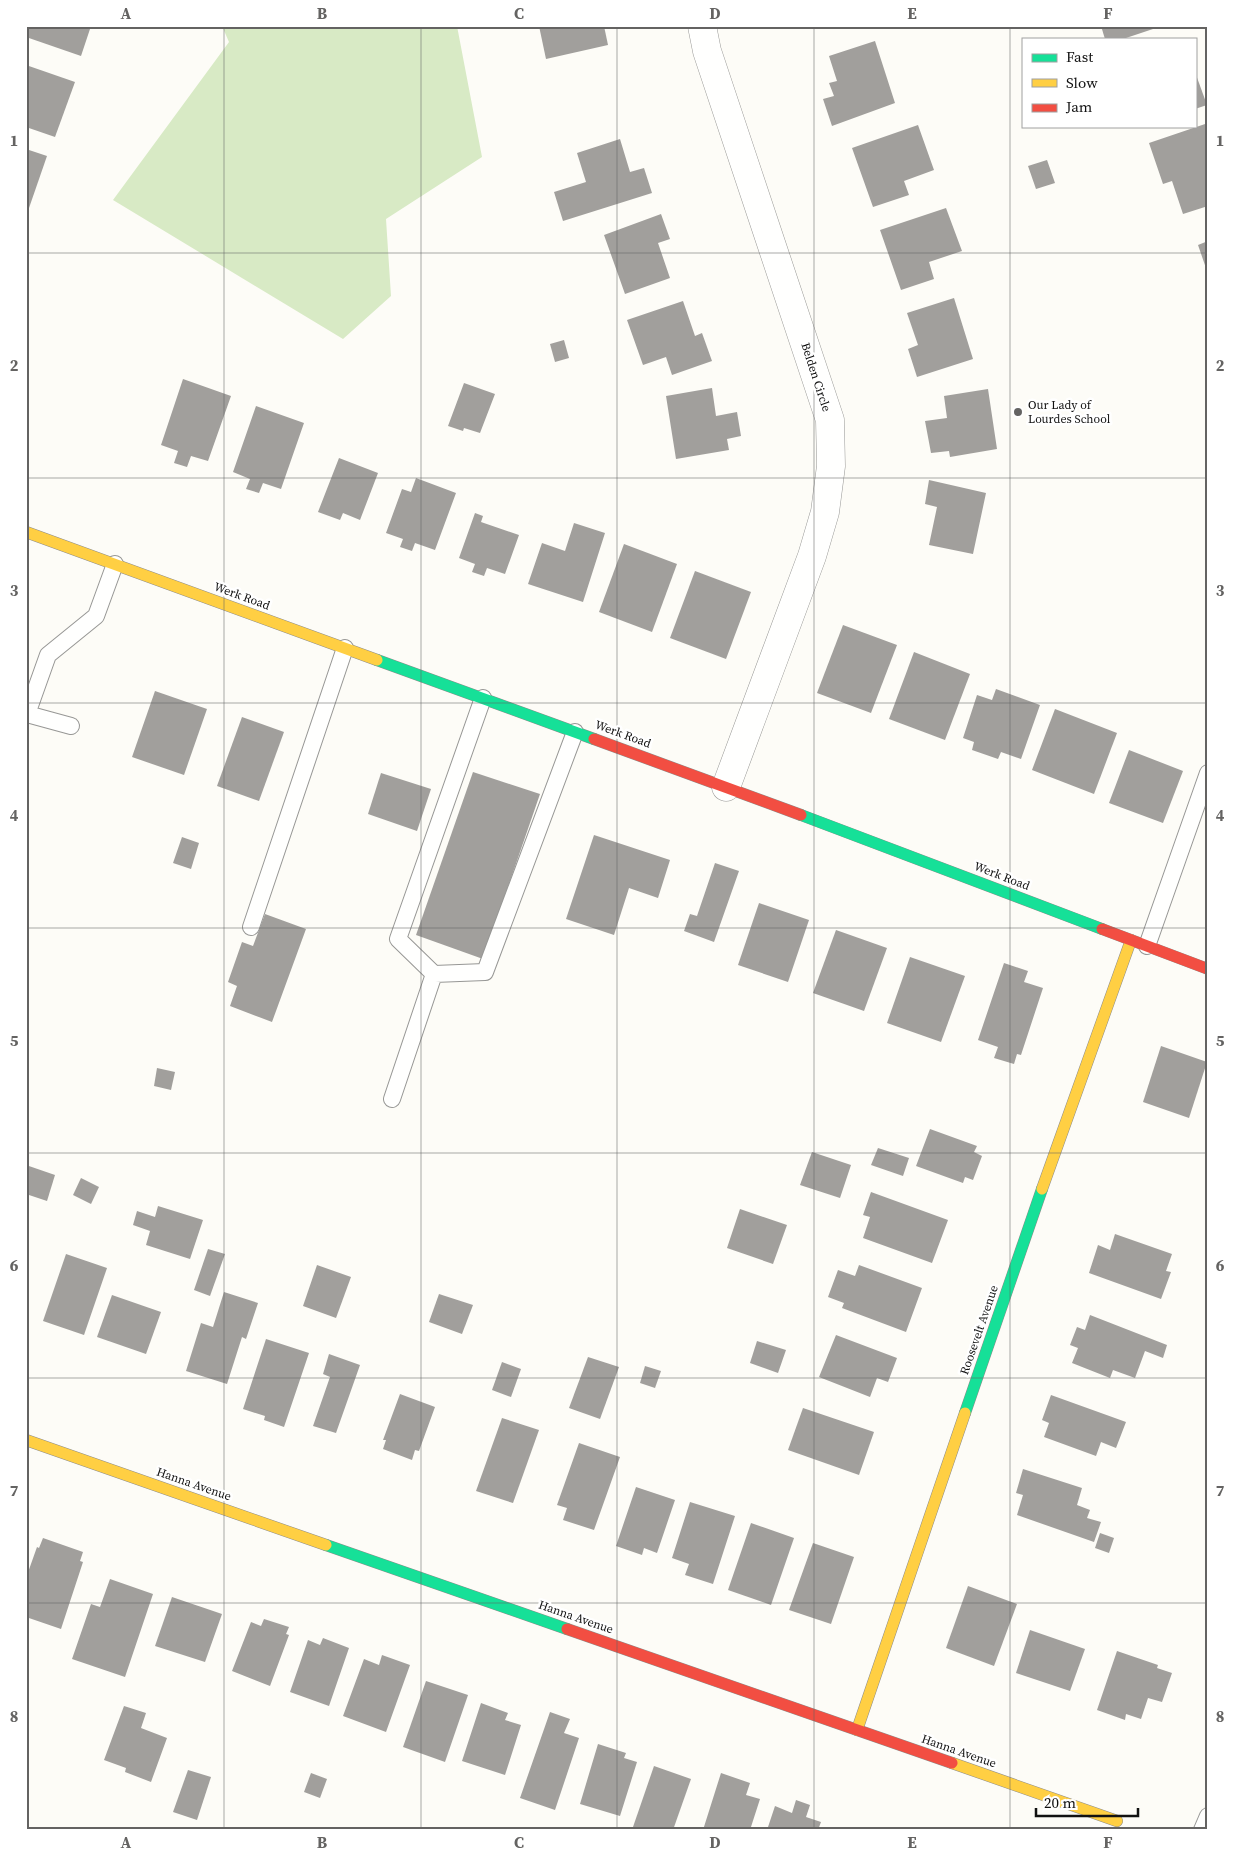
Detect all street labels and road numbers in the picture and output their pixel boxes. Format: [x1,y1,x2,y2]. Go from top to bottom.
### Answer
street label: Belden Circle [797,340,835,414]
street label: Werk Road [212,579,272,614]
street label: Werk Road [593,717,653,752]
street label: Werk Road [972,858,1032,894]
street label: Roosevelt Avenue [956,1283,1002,1377]
street label: Hanna Avenue [154,1464,234,1504]
street label: Hanna Avenue [536,1597,616,1637]
street label: Hanna Avenue [919,1731,999,1771]

